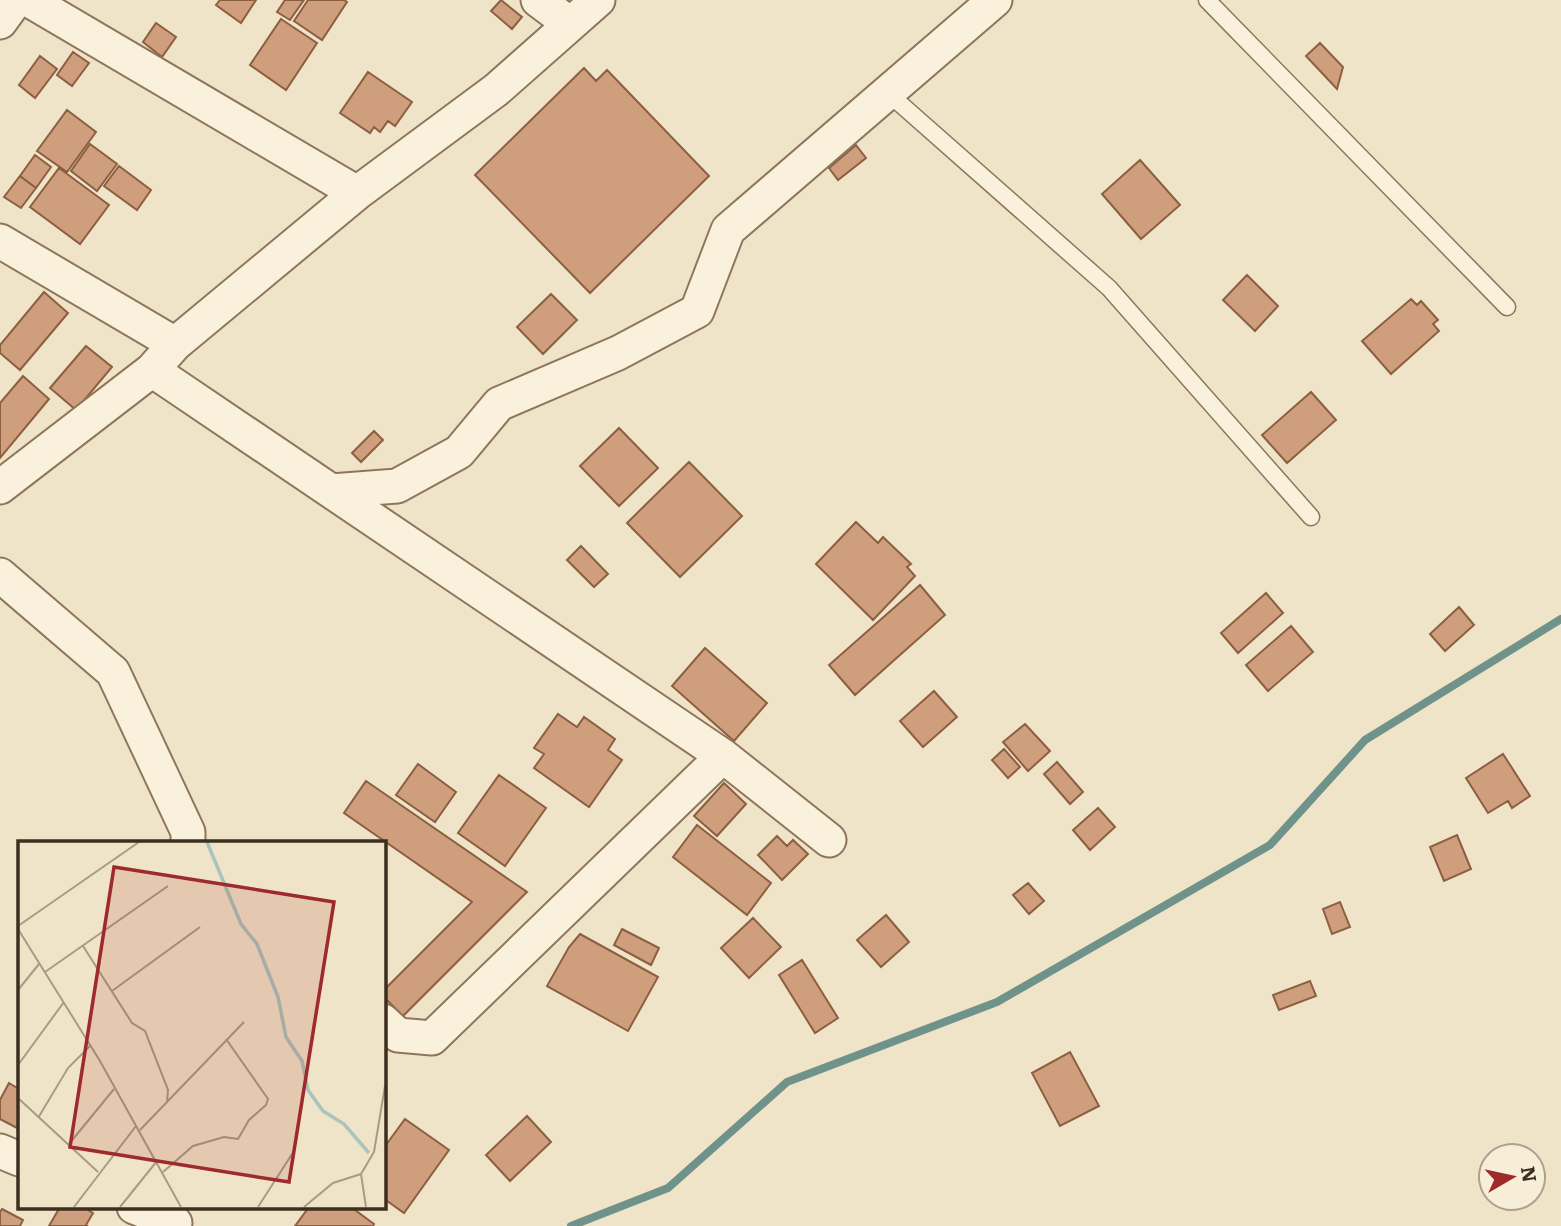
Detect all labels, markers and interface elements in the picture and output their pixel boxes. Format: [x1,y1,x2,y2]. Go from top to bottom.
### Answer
inset map [18,841,385,1208]
north arrow [1477,1142,1547,1212]
text: N [1515,1164,1545,1184]

